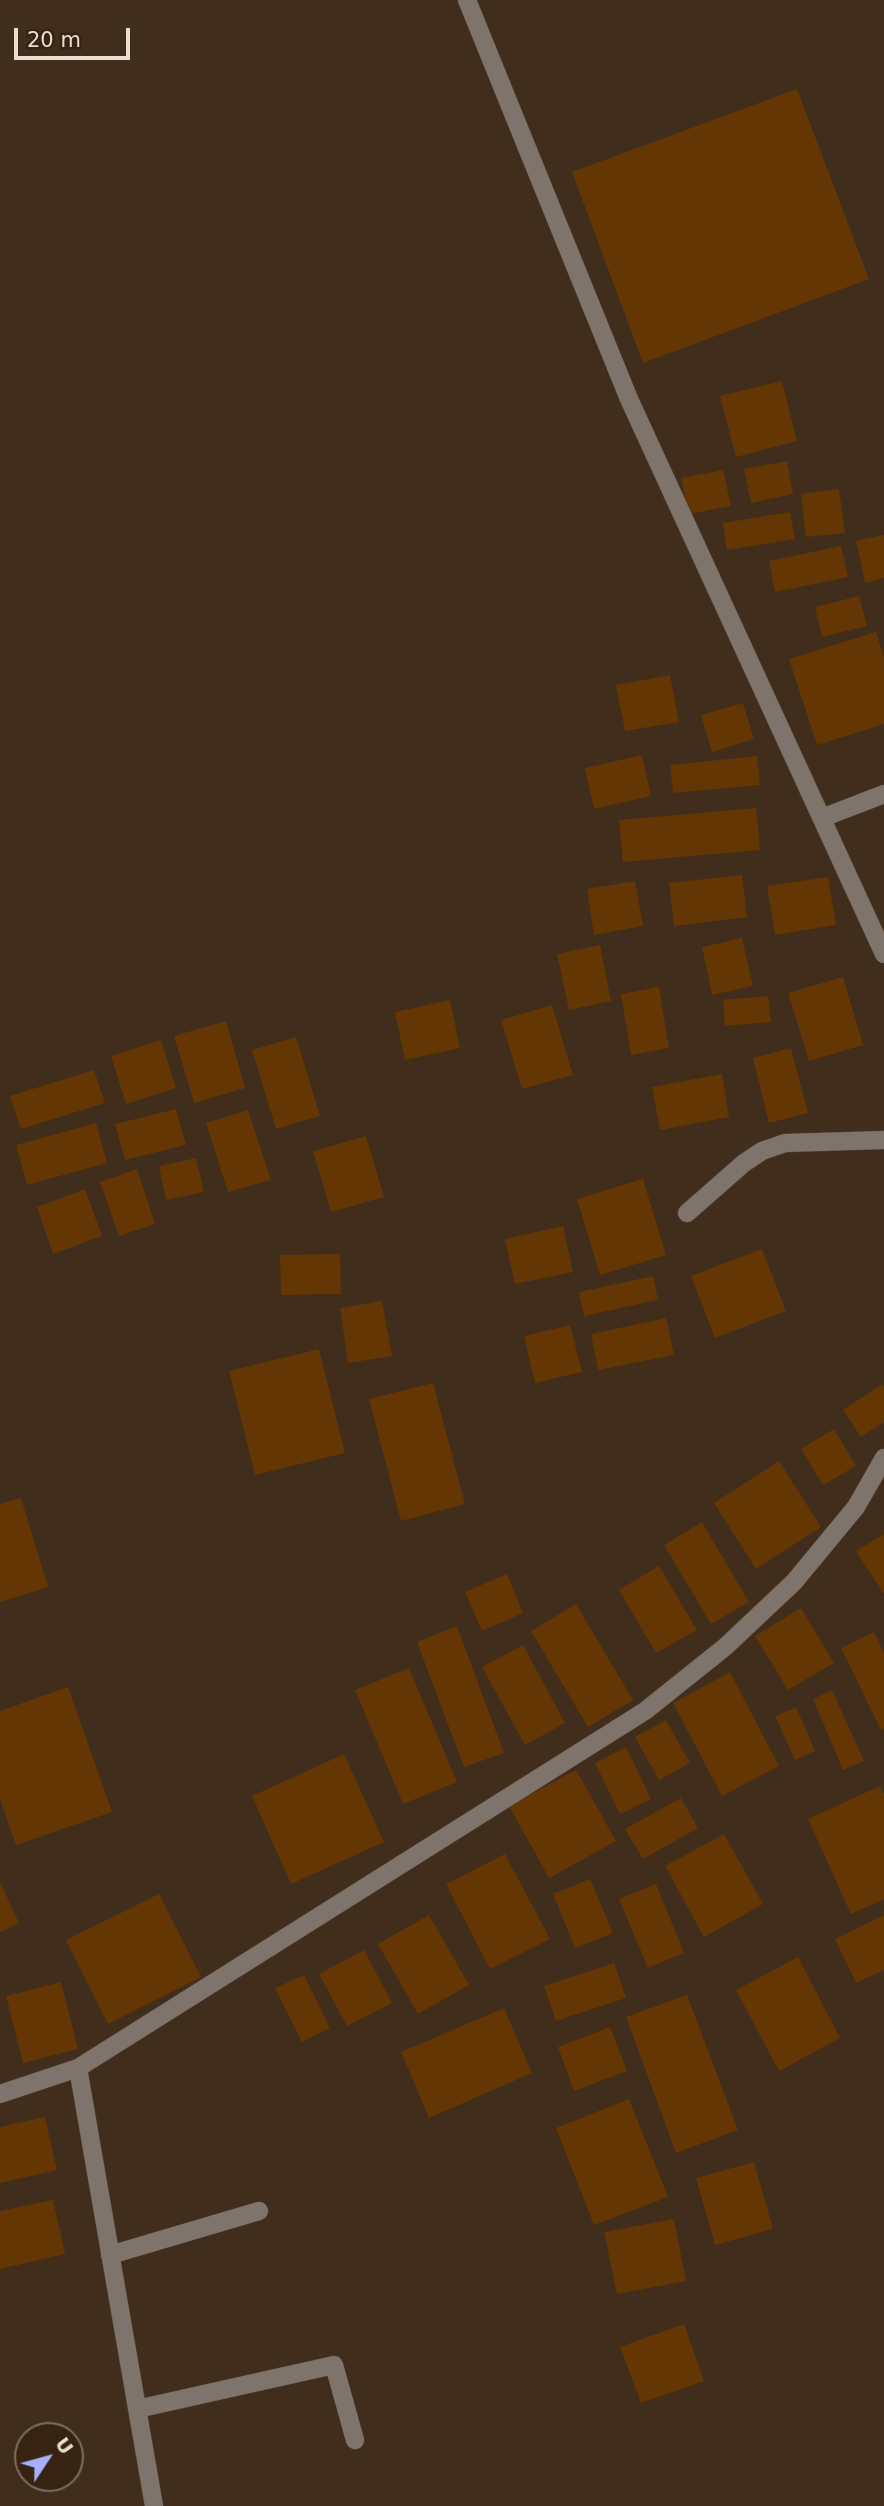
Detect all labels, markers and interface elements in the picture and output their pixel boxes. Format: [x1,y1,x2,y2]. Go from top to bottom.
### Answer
scale bar [18,14,133,58]
text: 20 m [27,28,81,52]
north arrow [14,2422,84,2492]
text: U [51,2433,78,2459]

